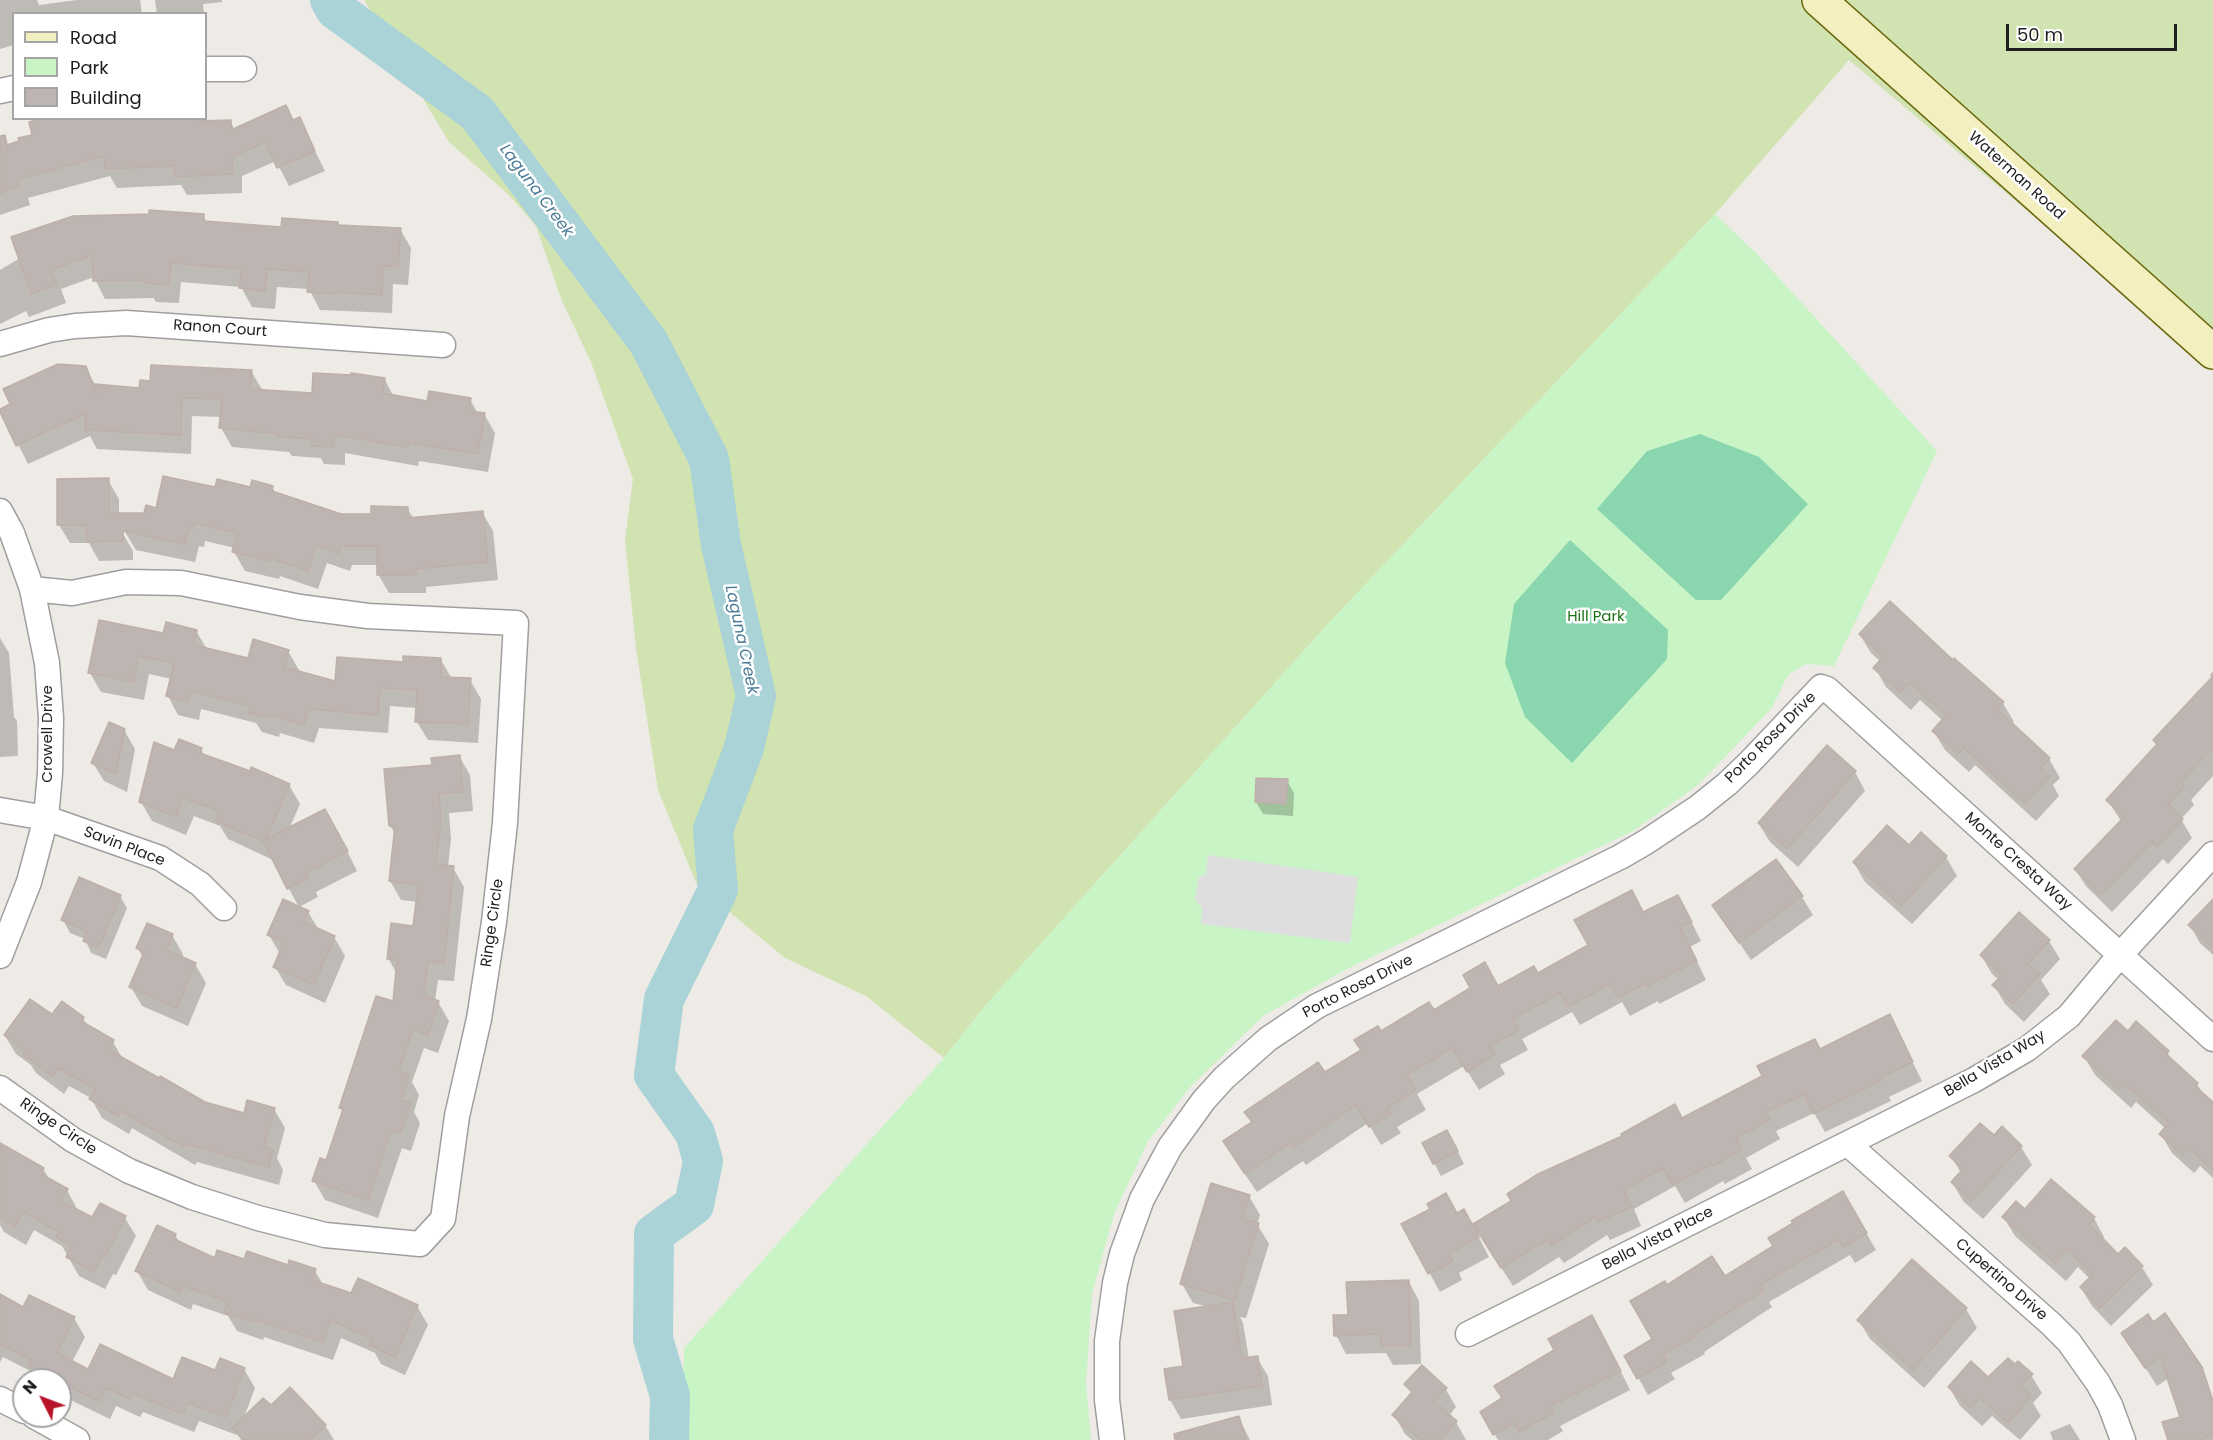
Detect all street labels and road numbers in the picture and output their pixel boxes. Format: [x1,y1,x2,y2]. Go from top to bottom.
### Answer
street label: Waterman Road [1964,128,2068,224]
street label: Ranon Court [173,317,267,341]
street label: Crowell Drive [39,685,57,783]
street label: Porto Rosa Drive [1722,689,1820,787]
street label: Monte Cresta Way [1961,809,2075,915]
street label: Savin Place [81,823,167,871]
street label: Ringe Circle [478,878,508,968]
street label: Porto Rosa Drive [1300,951,1416,1023]
street label: Bella Vista Way [1941,1027,2049,1101]
street label: Ringe Circle [16,1095,100,1159]
street label: Bella Vista Place [1599,1203,1717,1275]
street label: Cupertino Drive [1951,1235,2051,1325]

